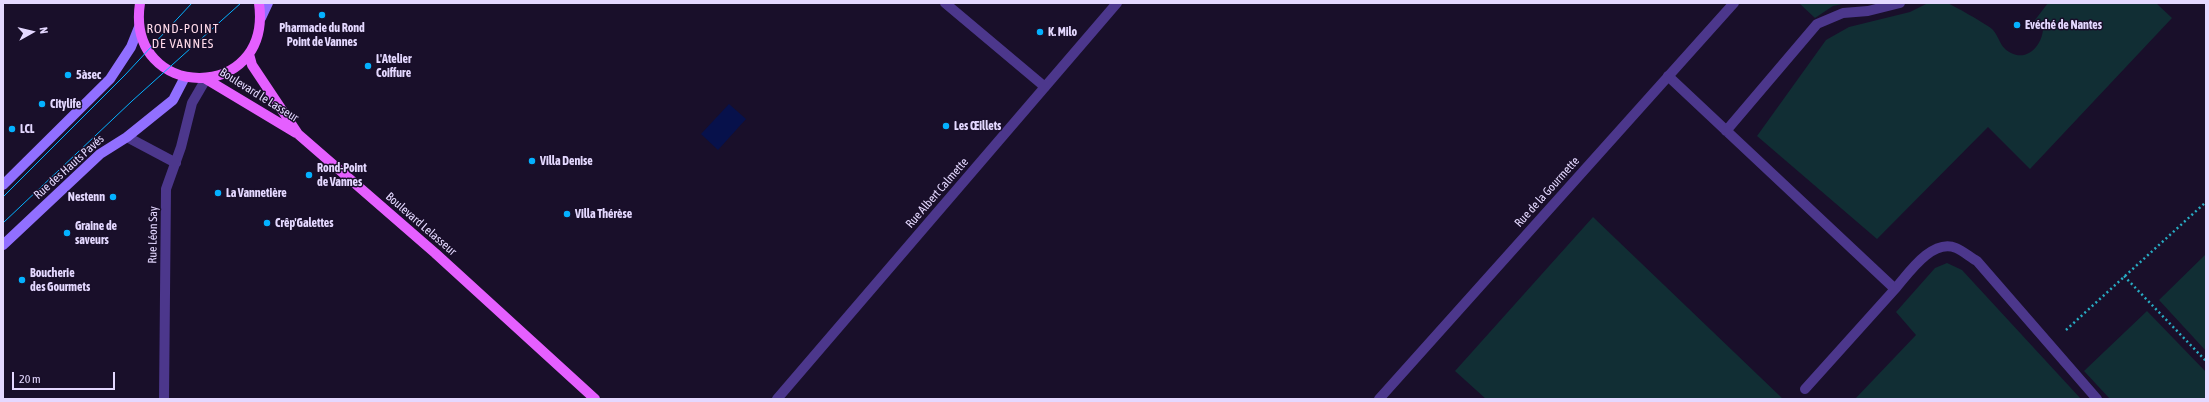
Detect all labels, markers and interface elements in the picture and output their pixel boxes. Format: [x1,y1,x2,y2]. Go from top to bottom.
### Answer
marker: Pharmacie du Rond Point de Vannes [317,10,327,20]
north arrow [12,12,52,52]
place label: Evéché de Nantes [2025,18,2102,32]
marker: Evéché de Nantes [2012,20,2022,30]
district label: ROND-POINT DE VANNES [147,21,219,52]
place label: Pharmacie du Rond Point de Vannes [279,21,365,49]
place label: K. Milo [1048,25,1077,39]
text: N [37,26,50,34]
marker: K. Milo [1035,27,1045,37]
place label: L'Atelier Coiffure [376,52,412,80]
marker: L'Atelier Coiffure [363,61,373,71]
street label: Boulevard le Lasseur [217,65,301,125]
place label: 5àsec [76,68,101,82]
marker: 5àsec [63,70,73,80]
place label: Citylife [50,97,81,111]
marker: Citylife [37,99,47,109]
place label: Les Œillets [954,119,1001,133]
marker: Les Œillets [941,121,951,131]
place label: LCL [20,122,34,136]
marker: LCL [7,124,17,134]
street label: Rue des Hauts Pavés [31,132,107,202]
place label: Villa Denise [540,154,593,168]
street label: Rue de la Gourmette [1512,154,1582,230]
street label: Rue Albert Calmette [903,155,971,231]
marker: Villa Denise [527,156,537,166]
place label: Rond-Point de Vannes [317,161,367,189]
marker: Rond-Point de Vannes [304,170,314,180]
place label: La Vannetière [226,186,287,200]
marker: La Vannetière [213,188,223,198]
street label: Boulevard Lelasseur [383,189,459,259]
place label: Nestenn [68,190,105,204]
marker: Nestenn [108,192,118,202]
street label: Rue Léon Say [145,206,161,264]
place label: Villa Thérèse [575,207,632,221]
marker: Villa Thérèse [562,209,572,219]
place label: Crêp'Galettes [275,216,333,230]
marker: Crêp'Galettes [262,218,272,228]
place label: Graine de saveurs [75,219,117,247]
marker: Graine de saveurs [62,228,72,238]
place label: Boucherie des Gourmets [30,266,90,294]
marker: Boucherie des Gourmets [17,275,27,285]
scale bar [14,364,117,390]
text: 20 m [19,372,41,386]

